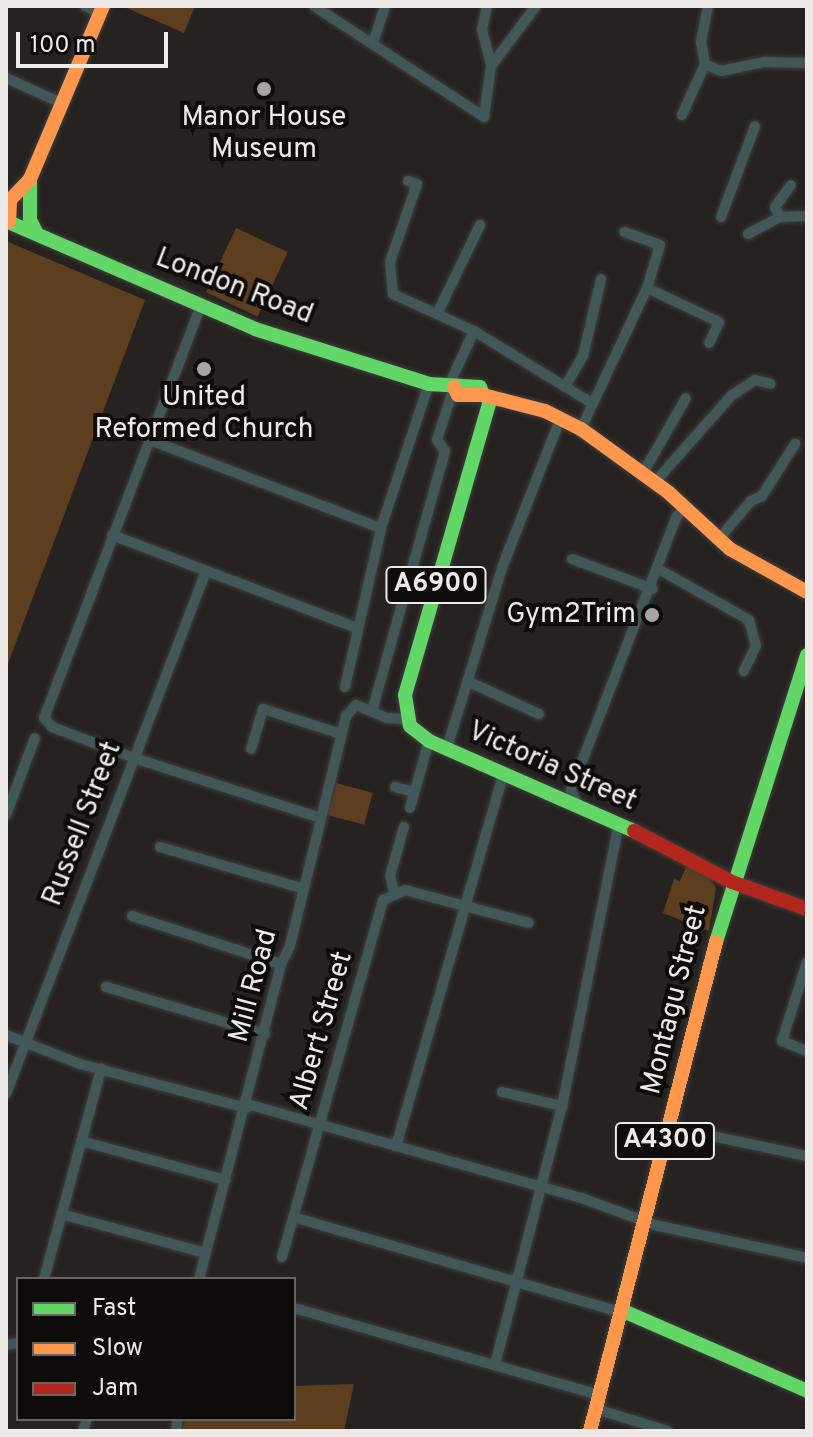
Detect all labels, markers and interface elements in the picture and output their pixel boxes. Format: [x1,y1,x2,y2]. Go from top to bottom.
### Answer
scale bar [20,16,172,66]
text: 100 m [30,31,96,61]
marker: Manor House Museum [255,80,273,98]
place label: Manor House Museum [182,101,346,167]
street label: London Road [151,242,317,332]
marker: United Reformed Church [195,360,213,378]
place label: United Reformed Church [94,381,314,447]
road number: A6900 [384,563,488,607]
place label: Gym2Trim [506,598,636,632]
marker: Gym2Trim [643,606,661,624]
street label: Victoria Street [462,715,642,819]
street label: Russell Street [36,737,130,911]
street label: Montagu Street [635,902,715,1098]
street label: Mill Road [223,926,285,1046]
street label: Albert Street [283,948,361,1114]
road number: A4300 [613,1119,717,1163]
legend [16,1277,296,1421]
text: Fast [92,1294,136,1324]
text: Slow [92,1334,143,1364]
text: Jam [92,1374,138,1404]

